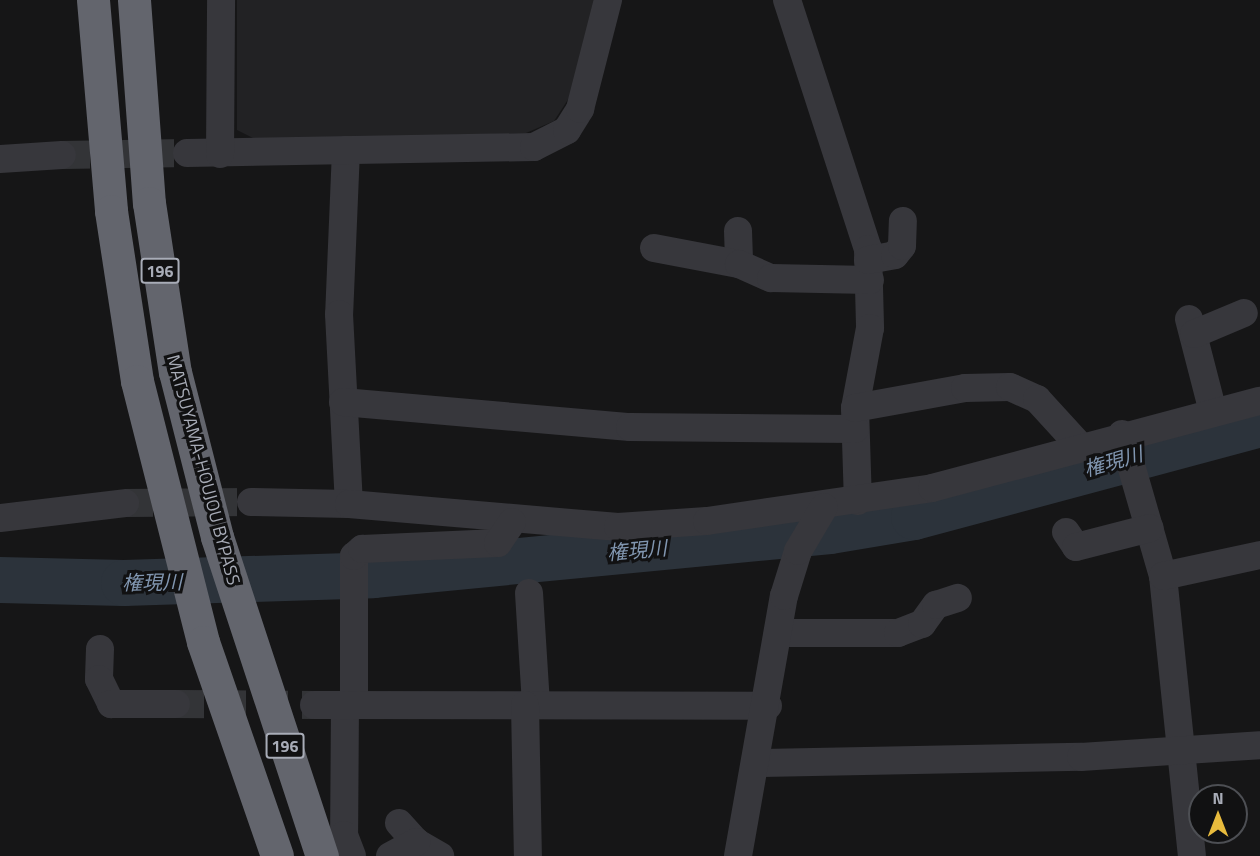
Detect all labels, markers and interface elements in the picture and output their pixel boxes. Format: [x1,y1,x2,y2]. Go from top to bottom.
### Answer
road number: 196 [140,258,180,284]
street label: MATSUYAMA-HOUJOU BYPASS [162,353,244,587]
water label: 権現川 [1081,441,1145,481]
water label: 権現川 [606,535,668,565]
water label: 権現川 [122,569,182,595]
road number: 196 [266,733,304,759]
north arrow [1188,784,1248,844]
text: N [1212,786,1224,810]

